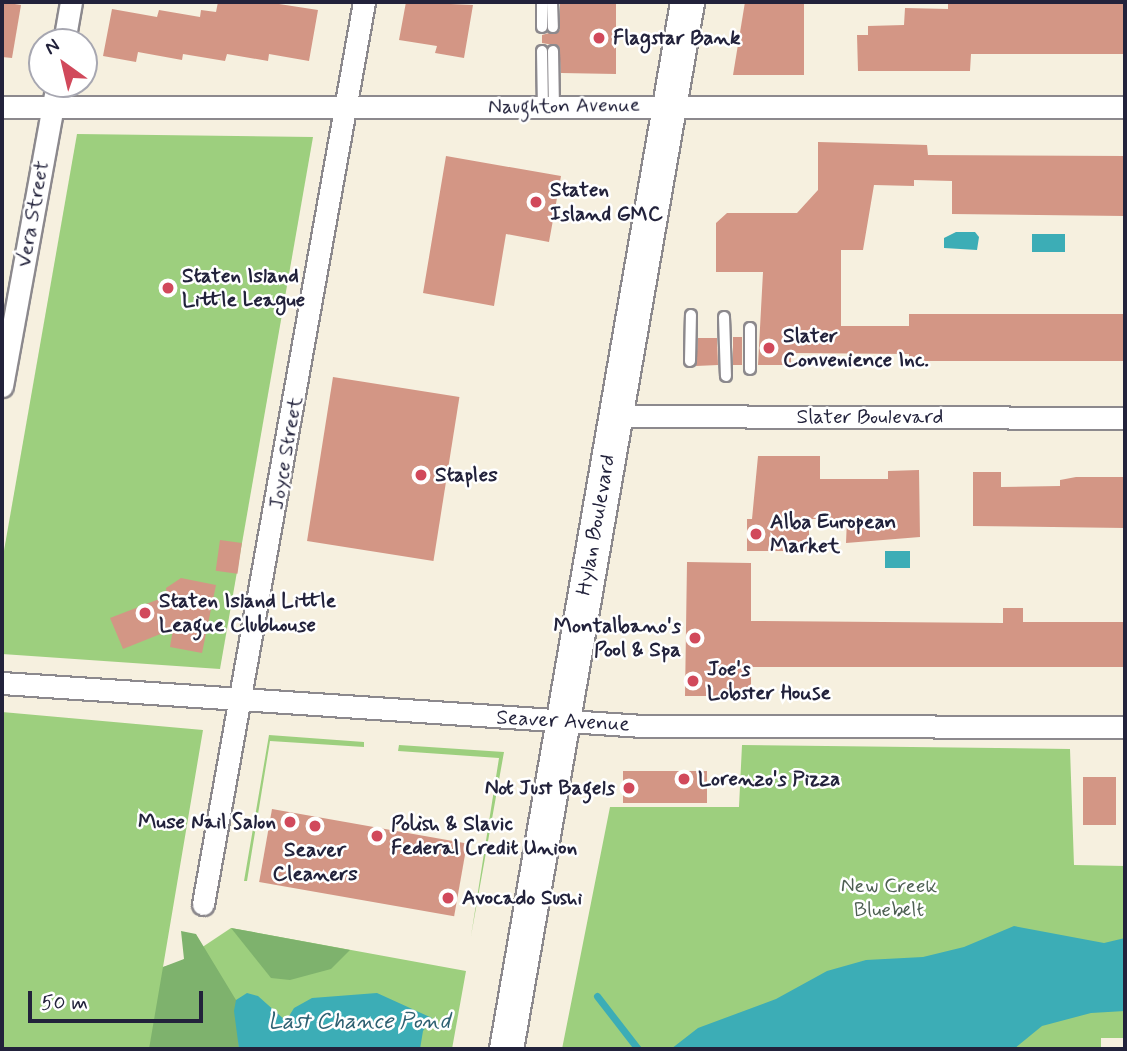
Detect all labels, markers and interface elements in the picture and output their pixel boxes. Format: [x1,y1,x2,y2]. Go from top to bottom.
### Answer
place label: Flagstar Bank [613,25,737,51]
north arrow [28,28,98,98]
marker: Flagstar Bank [591,30,607,46]
text: N [40,33,64,61]
street label: Naughton Avenue [487,92,641,120]
street label: Vera Street [11,159,55,269]
place label: Staten Island GMC [550,177,664,227]
marker: Staten Island GMC [528,194,544,210]
place label: Staten Island Little League [182,263,308,313]
marker: Staten Island Little League [160,280,176,296]
place label: Slater Convenience Inc. [783,323,934,373]
marker: Slater Convenience Inc. [761,340,777,356]
street label: Joyce Street [264,394,308,512]
street label: Slater Boulevard [798,404,942,430]
street label: Hylan Boulevard [572,454,620,596]
place label: Staples [435,462,498,488]
marker: Staples [413,467,429,483]
place label: Alba European Market [770,509,894,559]
marker: Alba European Market [748,526,764,542]
place label: Staten Island Little League Clubhouse [159,588,345,638]
marker: Staten Island Little League Clubhouse [137,605,153,621]
place label: Montalbano's Pool & Spa [554,613,681,663]
marker: Montalbano's Pool & Spa [687,630,703,646]
place label: Joe's Lobster House [707,656,830,706]
marker: Joe's Lobster House [685,673,701,689]
street label: Seaver Avenue [496,705,630,737]
place label: Lorenzo's Pizza [698,766,841,792]
marker: Lorenzo's Pizza [676,771,692,787]
place label: Not Just Bagels [482,775,615,801]
marker: Not Just Bagels [621,780,637,796]
place label: Muse Nail Salon [130,809,276,835]
place label: Polish & Slavic Federal Credit Union [391,811,581,861]
marker: Muse Nail Salon [282,814,298,830]
marker: Seaver Cleaners [307,818,323,834]
marker: Polish & Slavic Federal Credit Union [369,828,385,844]
place label: Seaver Cleaners [272,837,358,887]
park label: New Creek Bluebelt [841,873,937,923]
place label: Avocado Sushi [462,885,584,911]
marker: Avocado Sushi [440,890,456,906]
scale bar [32,978,206,1022]
text: 50 m [41,989,88,1017]
water label: Last Chance Pond [270,1008,448,1036]

